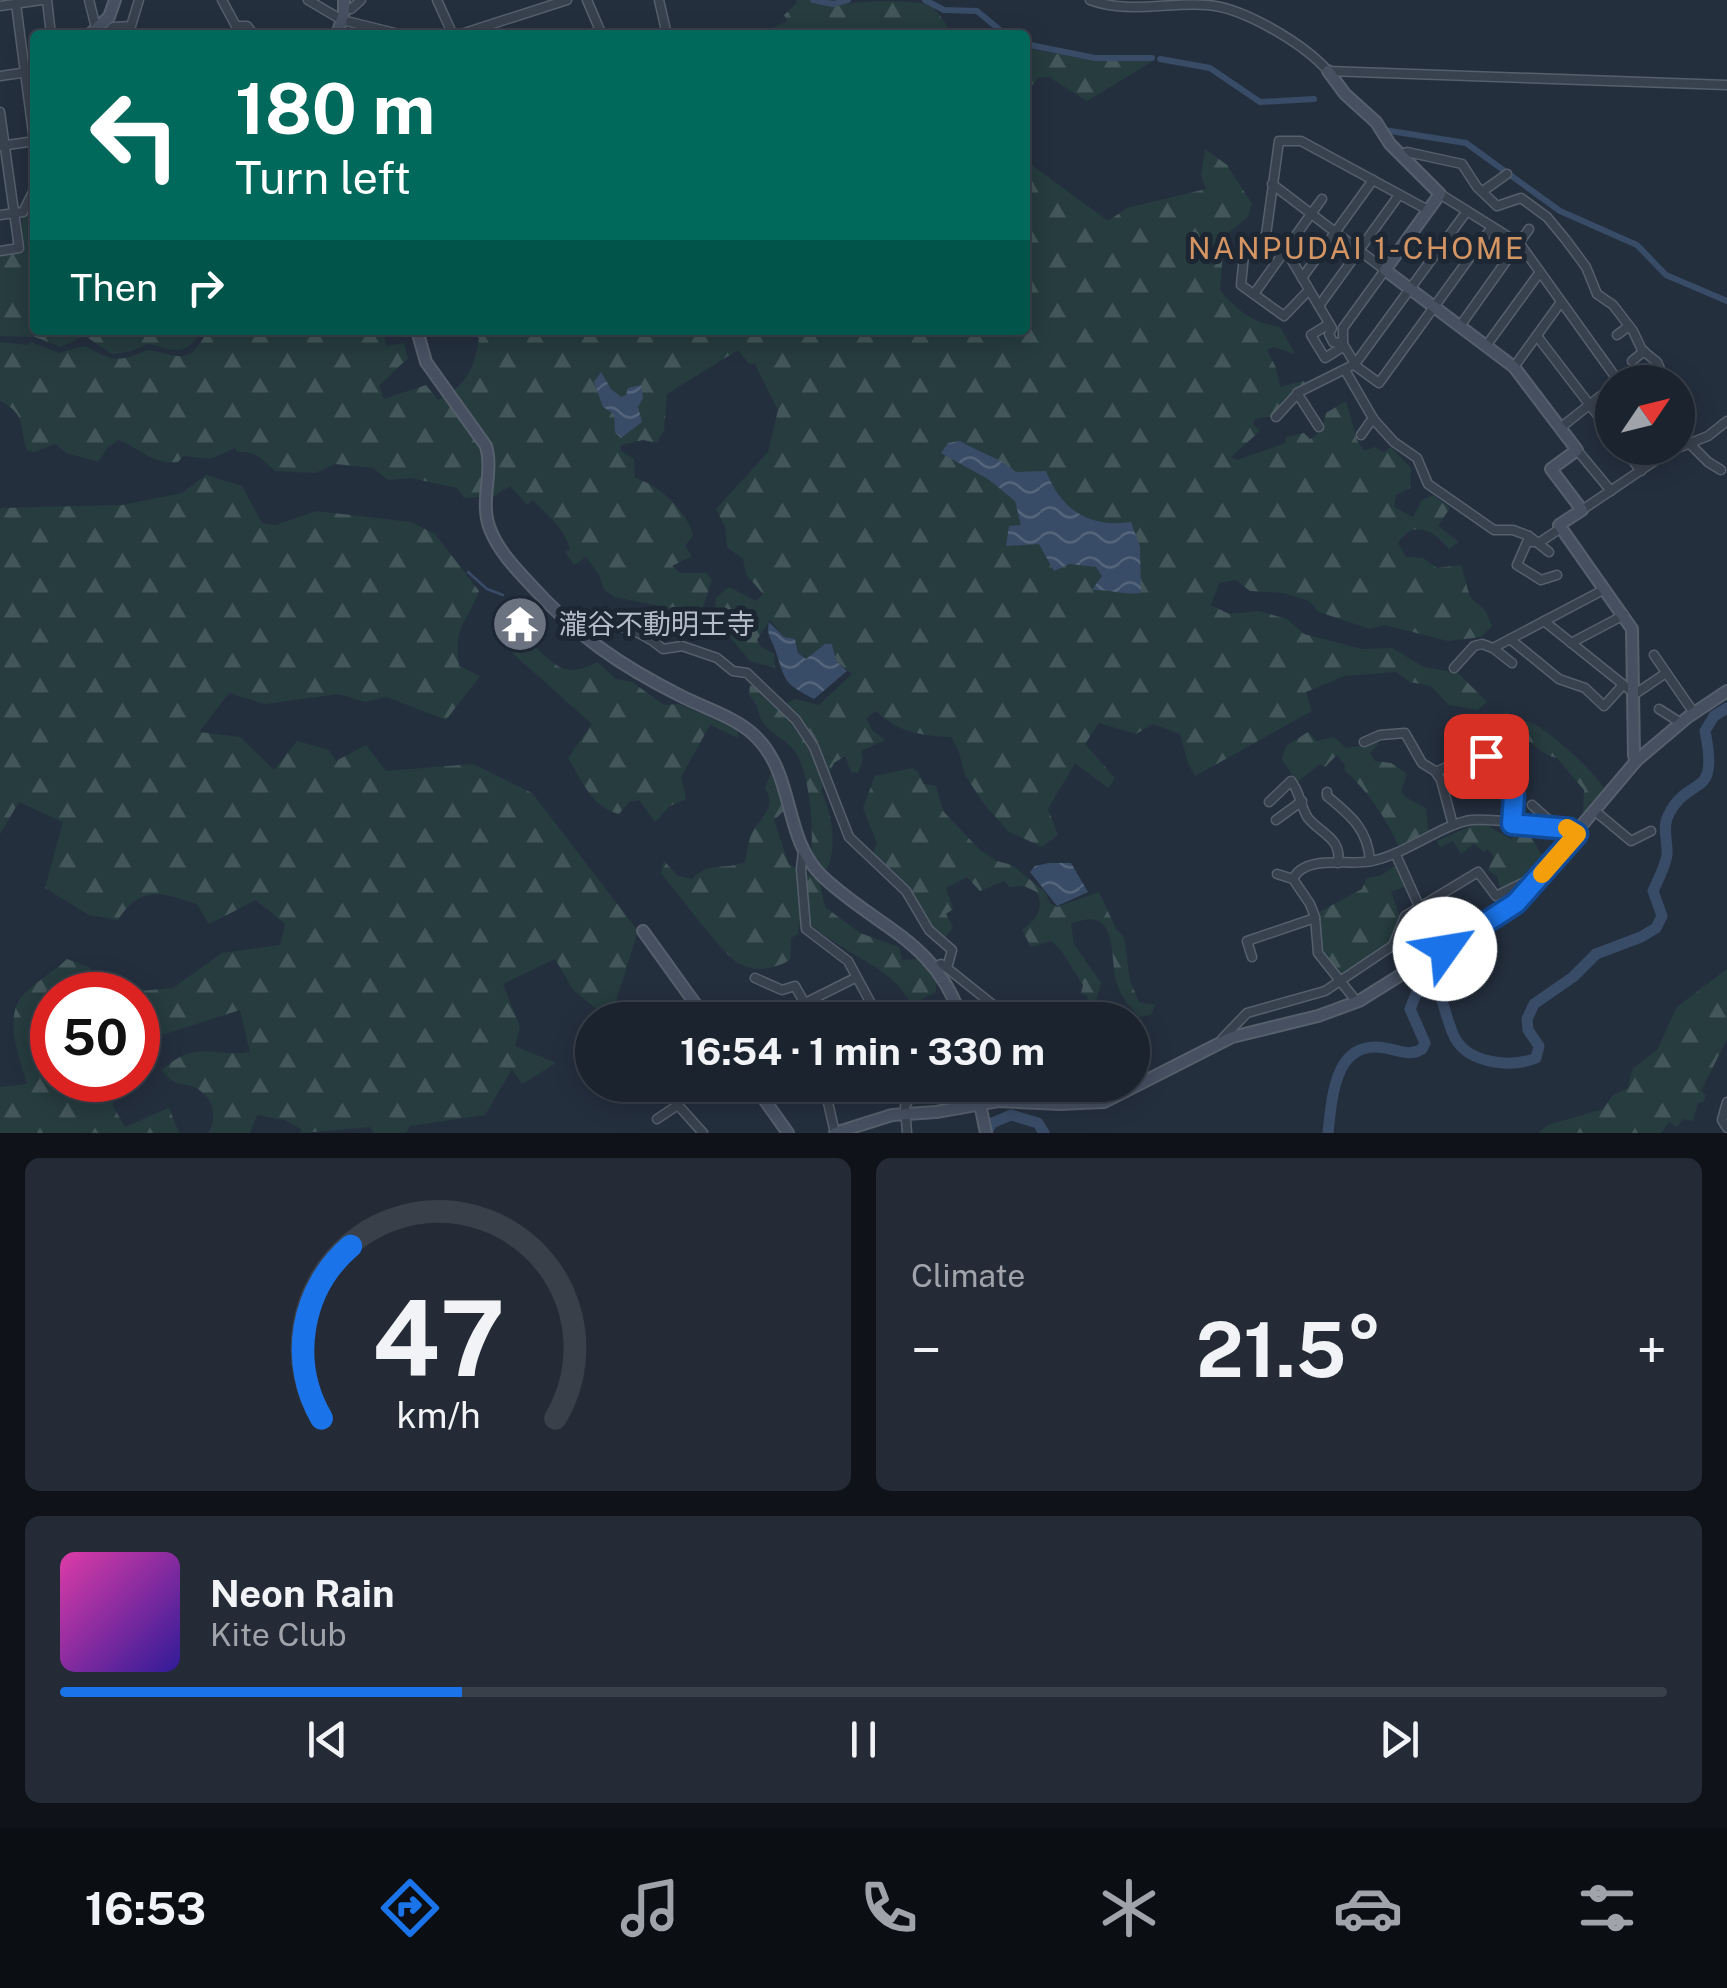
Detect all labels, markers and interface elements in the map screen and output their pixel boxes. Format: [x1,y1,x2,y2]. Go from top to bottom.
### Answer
text: 180 m [235,67,435,150]
icon: left [70,70,200,200]
text: Turn left [235,151,411,204]
district label: NANPUDAI 1-CHOME [1188,230,1526,266]
icon: right [178,260,233,315]
text: Then [70,265,158,310]
north arrow [1595,365,1695,465]
map controls [1595,365,1695,465]
temple icon: 瀧谷不動明王寺 [490,594,550,654]
place label: 瀧谷不動明王寺 [559,607,755,640]
pin [1444,714,1529,799]
icon: arrive [1459,729,1514,784]
position arrow [1393,897,1497,1001]
speed limit sign: 50 [30,972,160,1102]
text: 16:54 · 1 min · 330 m [680,1029,1045,1074]
text: Climate [911,1257,1025,1294]
text: 47 [371,1277,505,1399]
text: 21.5° [1196,1306,1382,1394]
text: − [911,1318,942,1382]
text: + [1637,1318,1667,1382]
text: km/h [396,1394,480,1436]
text: Neon Rain [210,1571,394,1616]
text: Kite Club [210,1616,347,1653]
icon: previous [300,1712,355,1767]
icon: pause [836,1712,891,1767]
icon: next [1372,1712,1427,1767]
icon: directions [375,1873,445,1943]
icon: music [615,1873,685,1943]
icon: phone [854,1873,924,1943]
icon: climate [1094,1873,1164,1943]
icon: car [1333,1873,1403,1943]
icon: filters [1572,1873,1642,1943]
text: 16:53 [85,1882,206,1935]

